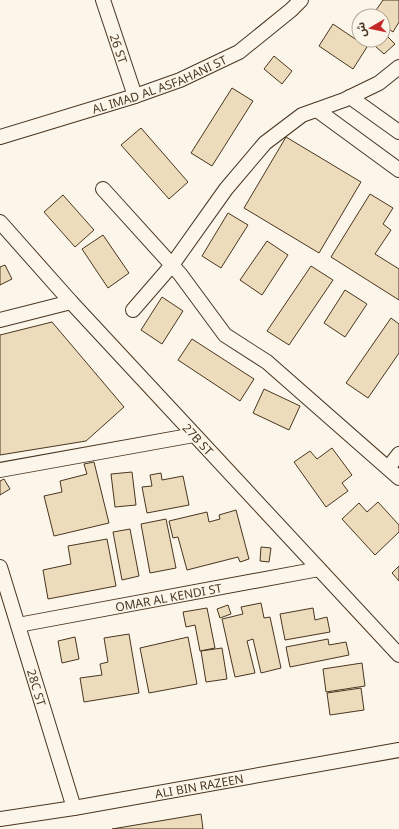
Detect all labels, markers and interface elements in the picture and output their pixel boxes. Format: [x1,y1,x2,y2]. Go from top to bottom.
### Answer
north arrow [351,8,391,48]
text: ش [352,21,369,38]
street label: 26 ST [106,31,132,66]
street label: AL IMAD AL ASFAHANI ST [90,51,230,117]
street label: 27B ST [179,419,218,459]
street label: OMAR AL KENDI ST [114,579,223,615]
street label: 28C ST [23,667,51,708]
street label: ALI BIN RAZEEN [153,769,245,802]

